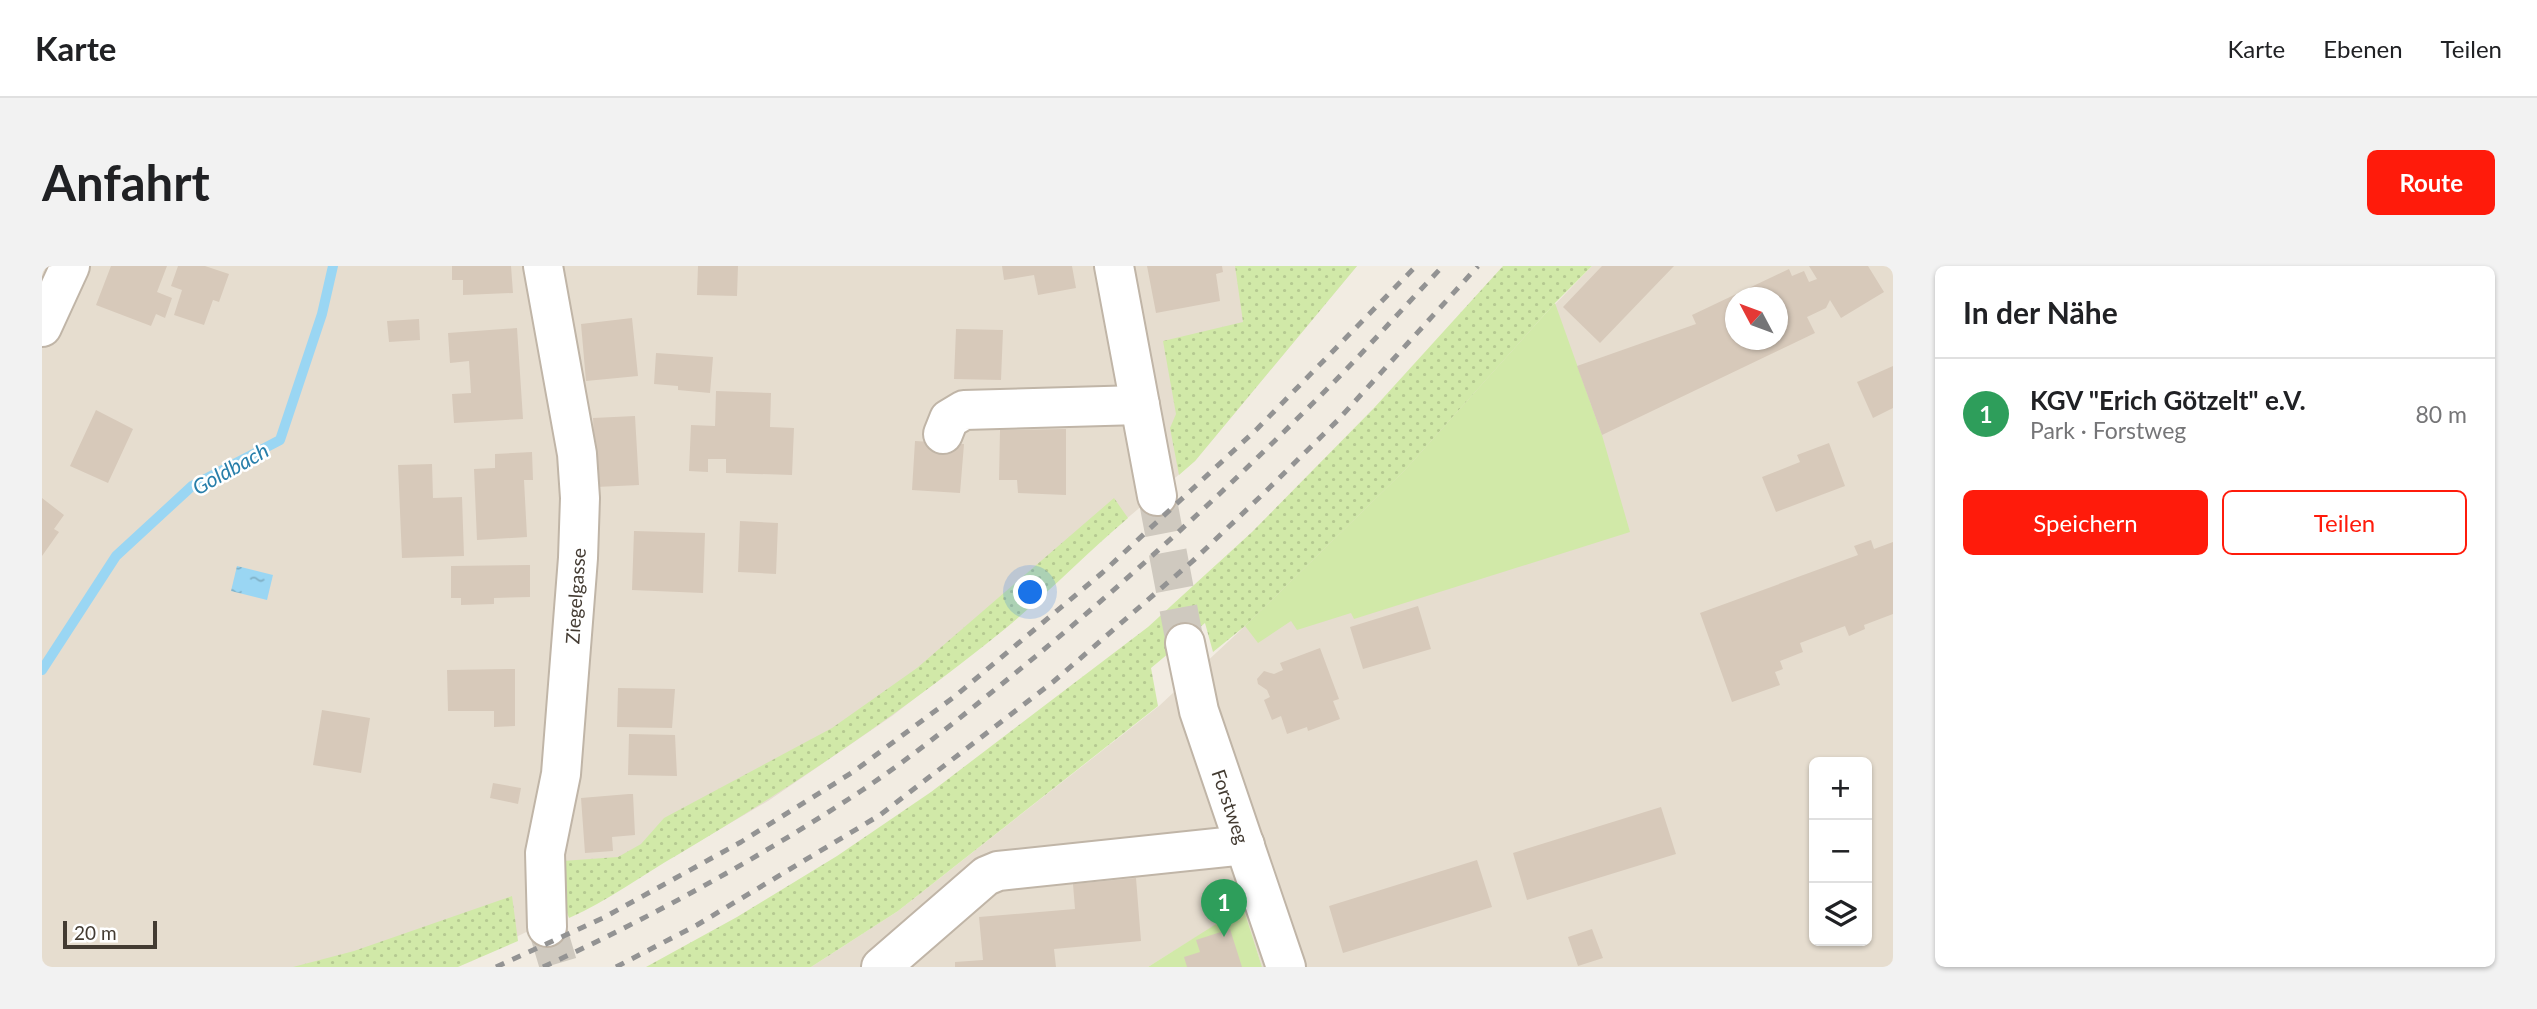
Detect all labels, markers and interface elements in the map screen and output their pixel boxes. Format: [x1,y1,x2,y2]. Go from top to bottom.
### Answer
text: Karte [35,28,116,68]
text: Karte [2228,34,2285,63]
text: Ebenen [2323,34,2403,63]
text: Teilen [2441,34,2502,63]
button: Route [2367,150,2495,215]
text: Anfahrt [42,153,210,211]
north arrow [1725,287,1788,350]
text: In der Nähe [1963,294,2118,330]
text: KGV "Erich Götzelt" e.V. [2030,384,2306,416]
text: 1 [1979,400,1993,428]
text: 80 m [2416,400,2467,428]
text: Park · Forstweg [2030,416,2186,444]
water label: Goldbach [187,437,273,499]
button: Speichern [1963,490,2208,555]
button: Teilen [2222,490,2467,555]
street label: Ziegelgasse [560,547,590,645]
your location [1013,575,1047,609]
map controls [1809,757,1872,946]
button: + [1809,757,1872,820]
street label: Forstweg [1208,766,1255,847]
button: − [1809,820,1872,883]
pin: 1 [1201,879,1247,937]
button: layers [1809,883,1872,946]
scale bar [63,918,158,950]
text: 20 m [74,921,117,944]

